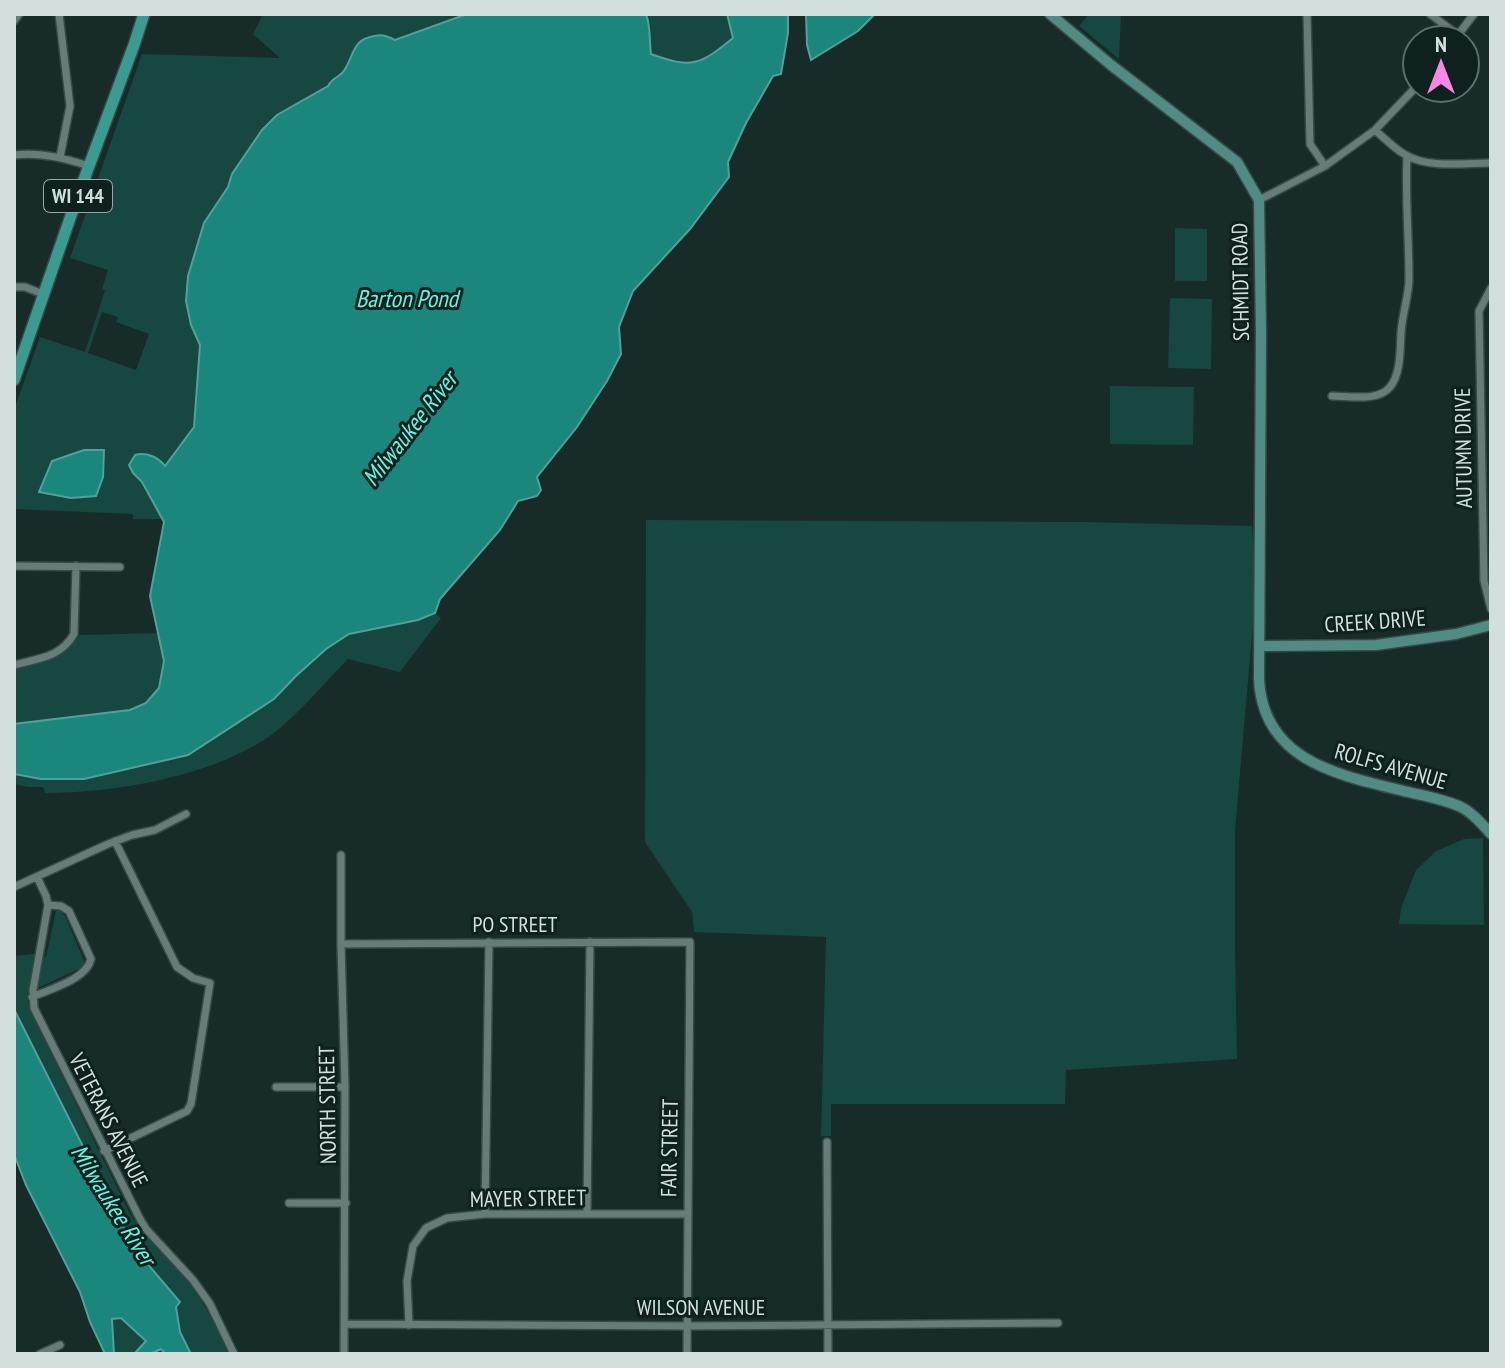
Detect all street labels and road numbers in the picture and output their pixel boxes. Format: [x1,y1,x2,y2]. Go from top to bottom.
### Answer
road number: WI 144 [44,180,112,212]
street label: SCHMIDT ROAD [1225,223,1255,341]
street label: AUTUMN DRIVE [1448,387,1478,509]
street label: CREEK DRIVE [1323,603,1427,639]
street label: ROLFS AVENUE [1332,737,1450,795]
street label: PO STREET [473,910,558,938]
street label: NORTH STREET [312,1045,342,1164]
street label: VETERANS AVENUE [63,1047,155,1192]
street label: FAIR STREET [654,1098,684,1197]
street label: MAYER STREET [470,1183,587,1213]
street label: WILSON AVENUE [637,1293,765,1321]

